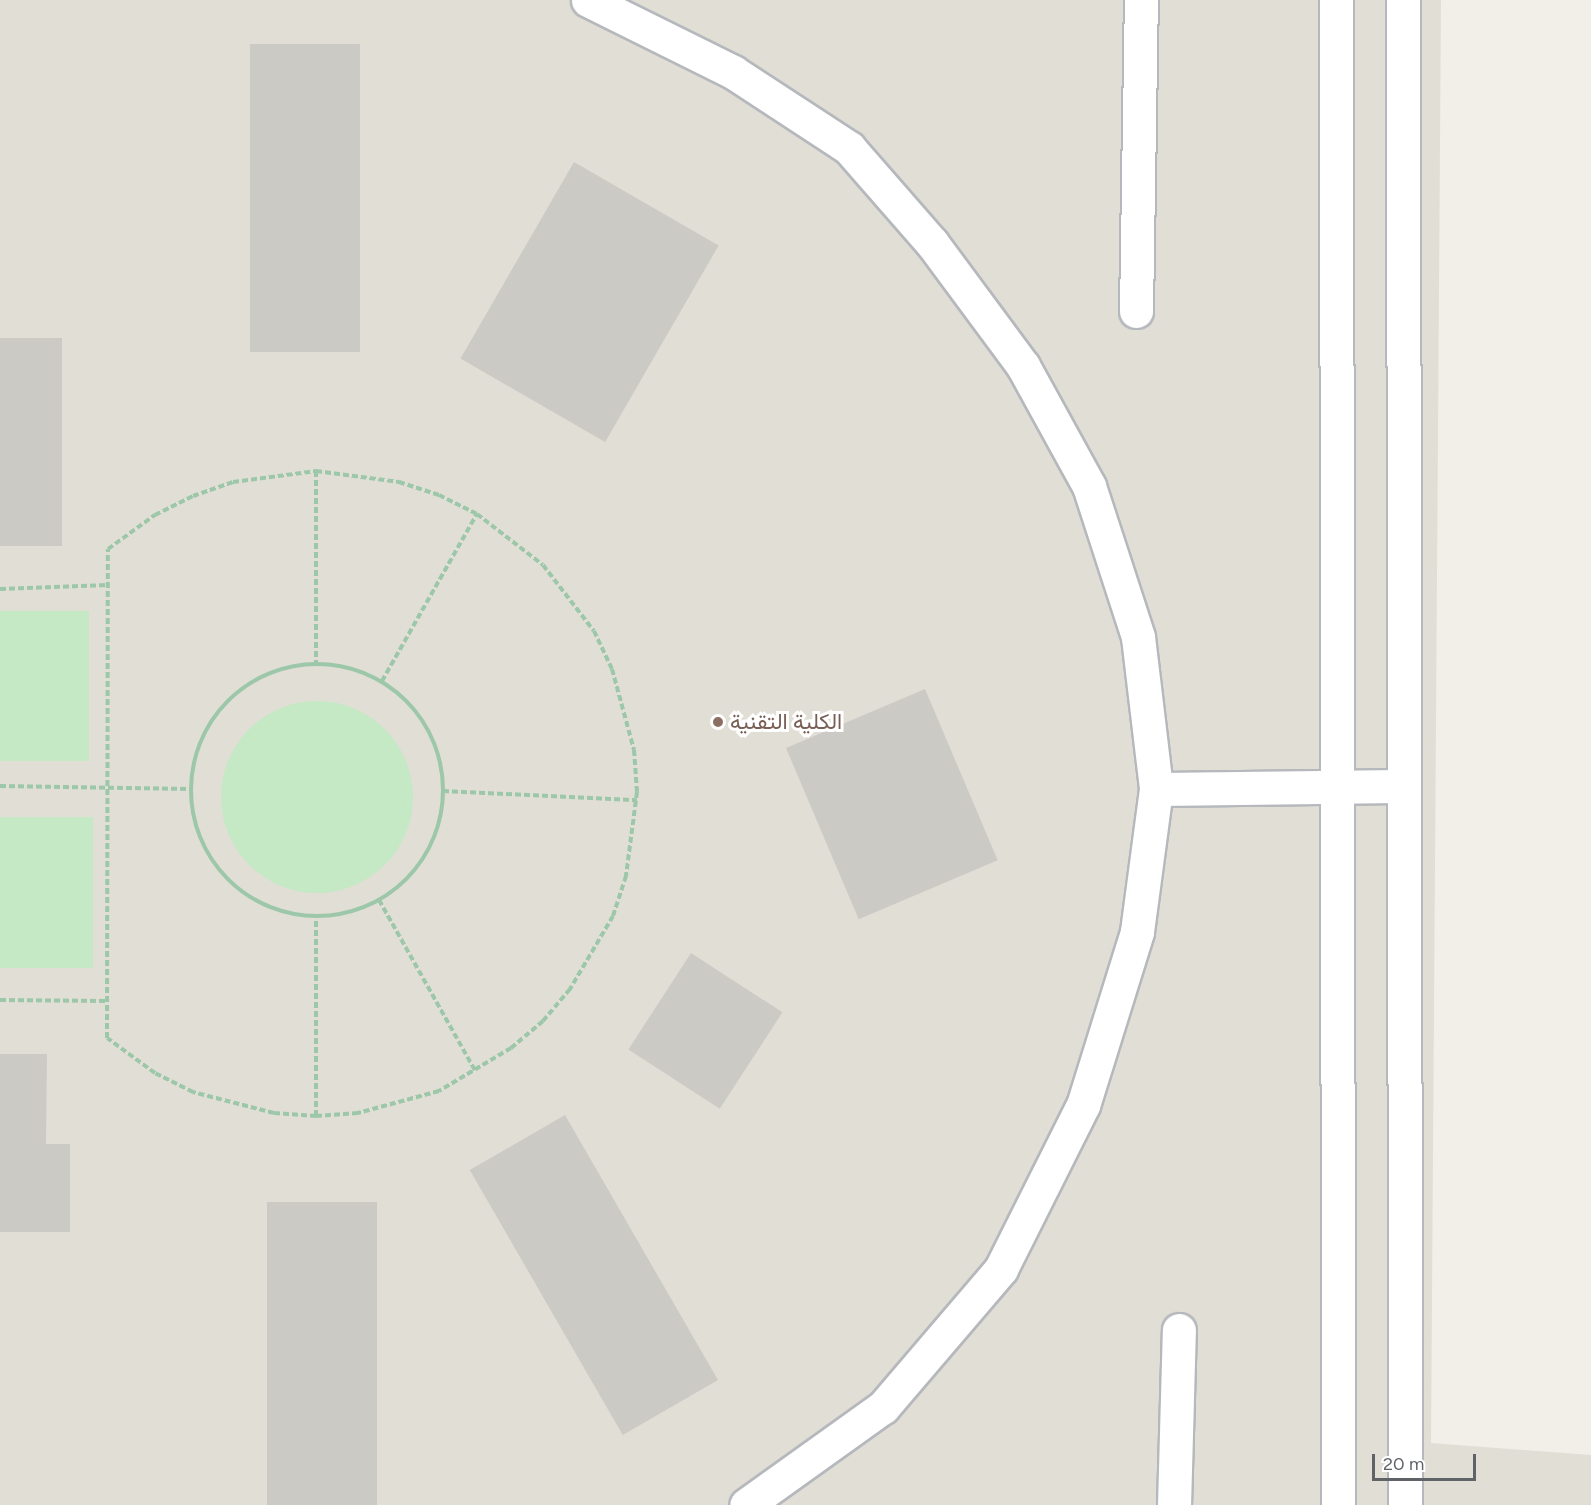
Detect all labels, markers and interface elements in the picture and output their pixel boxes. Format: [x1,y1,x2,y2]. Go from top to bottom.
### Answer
place label: الكلية التقنية [730,709,842,735]
marker: الكلية التقنية [711,715,725,729]
scale bar [1375,1442,1478,1480]
text: 20 m [1383,1453,1424,1475]

